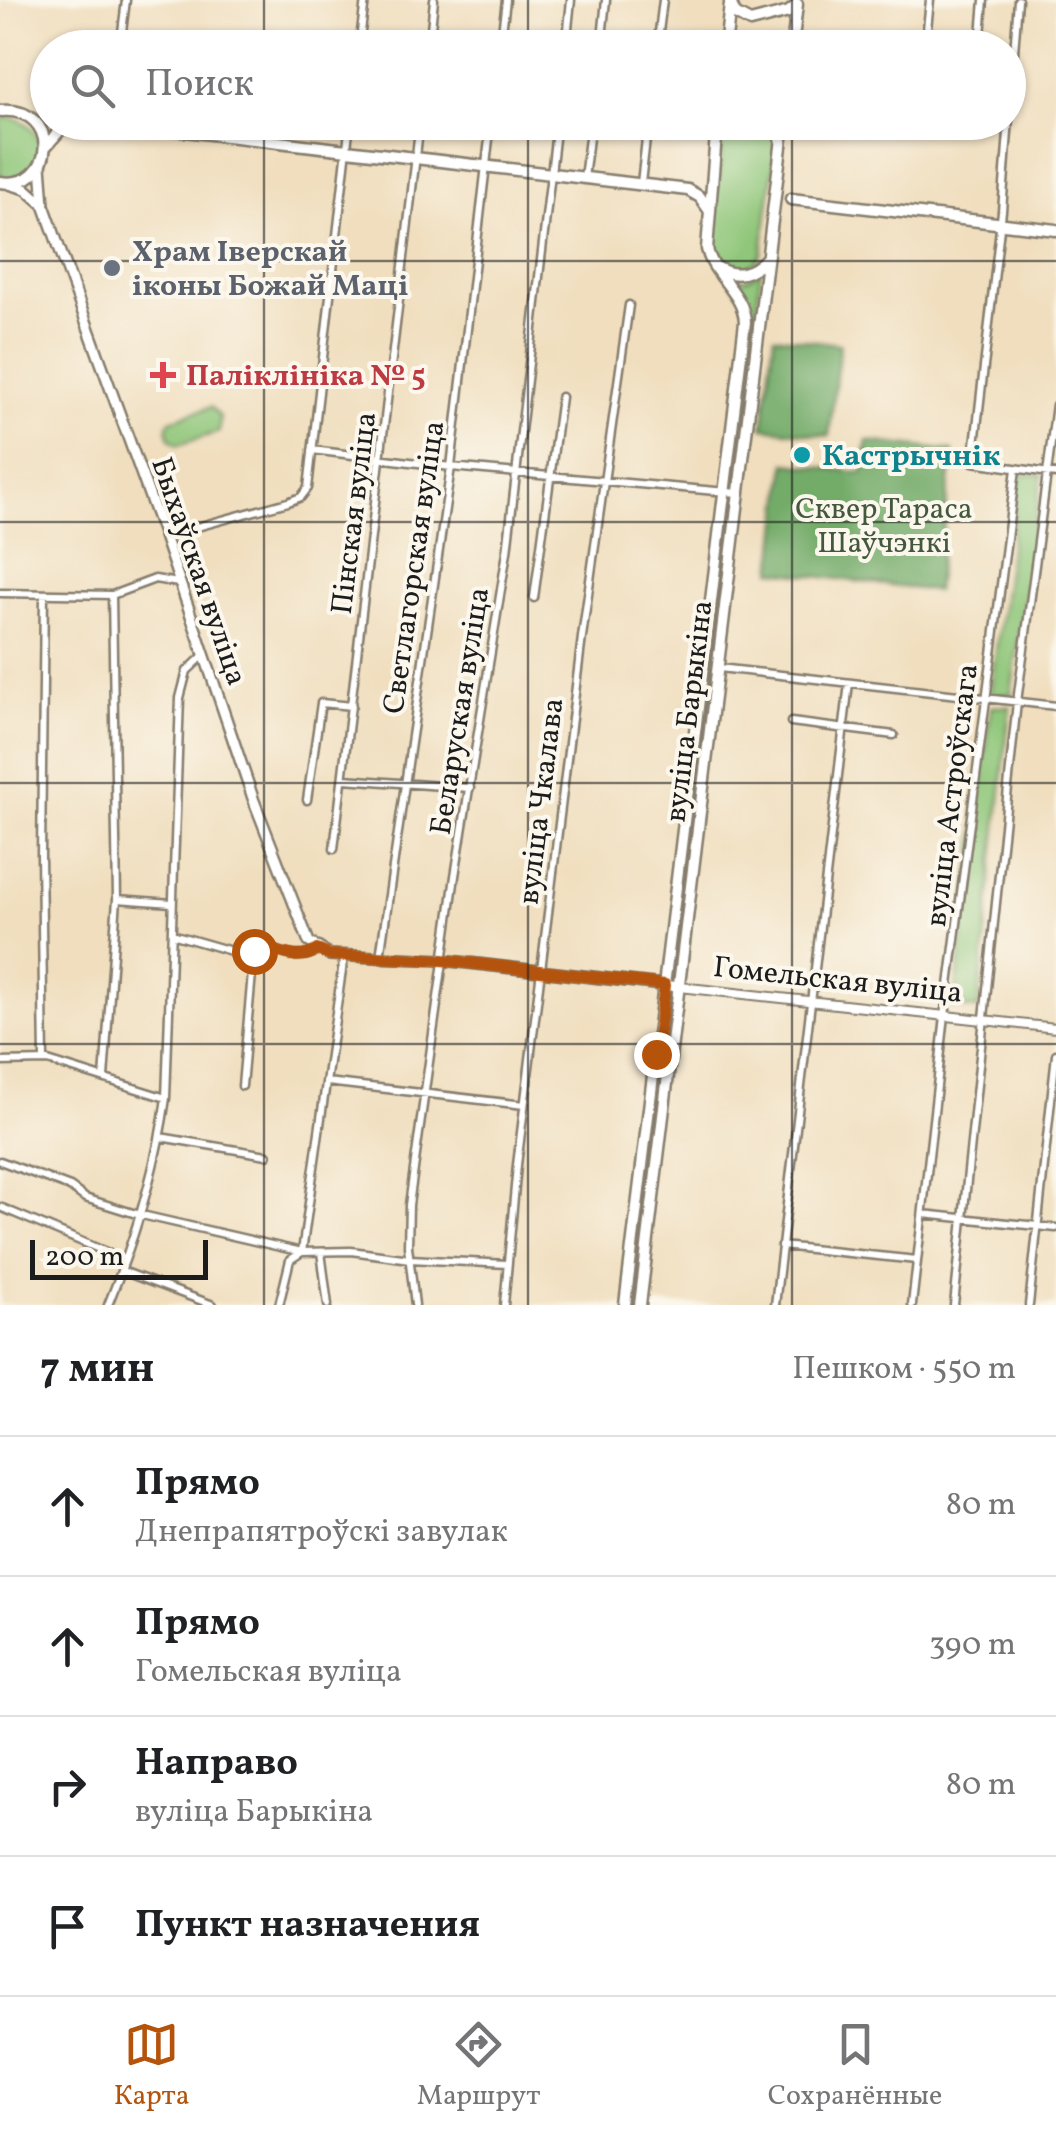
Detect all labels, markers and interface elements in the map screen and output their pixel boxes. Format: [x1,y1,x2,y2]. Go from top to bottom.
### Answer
search box [30,30,1026,140]
icon: search [65,58,120,113]
text: Поиск [145,59,254,112]
place label: Храм Іверскай іконы Божай Маці [132,232,409,308]
marker: Храм Іверскай іконы Божай Маці [101,257,123,279]
place label: Паліклініка № 5 [186,356,426,398]
marker: Паліклініка № 5 [150,362,176,388]
street label: Пінская вуліца [322,410,388,617]
street label: Светлагорская вуліца [374,418,456,716]
place label: Кастрычнік [822,436,1000,478]
marker: Кастрычнік [791,444,813,466]
street label: Быхаўская вуліца [139,452,257,691]
park label: Сквер Тараса Шаўчэнкі [795,489,973,565]
street label: Беларуская вуліца [421,584,501,838]
street label: вуліца Барыкіна [656,598,724,825]
street label: вуліца Астроўскага [916,661,990,929]
street label: вуліца Чкалава [508,696,575,907]
route start [232,929,278,975]
street label: Гомельская вуліца [711,947,964,1015]
route end [634,1032,680,1078]
scale bar [30,1235,208,1280]
text: 200 m [45,1238,124,1277]
text: 7 мин [40,1341,154,1400]
text: Пешком · 550 m [792,1348,1016,1392]
text: Прямо [135,1458,260,1511]
icon: ahead [40,1479,95,1534]
text: 80 m [946,1484,1016,1528]
text: Днепрапятроўскі завулак [135,1511,508,1555]
text: Прямо [135,1598,260,1651]
icon: ahead [40,1619,95,1674]
text: 390 m [929,1624,1016,1668]
text: Гомельская вуліца [135,1651,402,1695]
text: Направо [135,1738,298,1791]
icon: right [40,1759,95,1814]
text: 80 m [946,1764,1016,1808]
text: вуліца Барыкіна [135,1791,373,1835]
icon: arrive [40,1899,95,1954]
text: Пункт назначения [135,1900,480,1953]
tab: Карта [114,2017,190,2116]
tab: Маршрут [417,2017,540,2116]
tab: Сохранённые [768,2017,942,2116]

